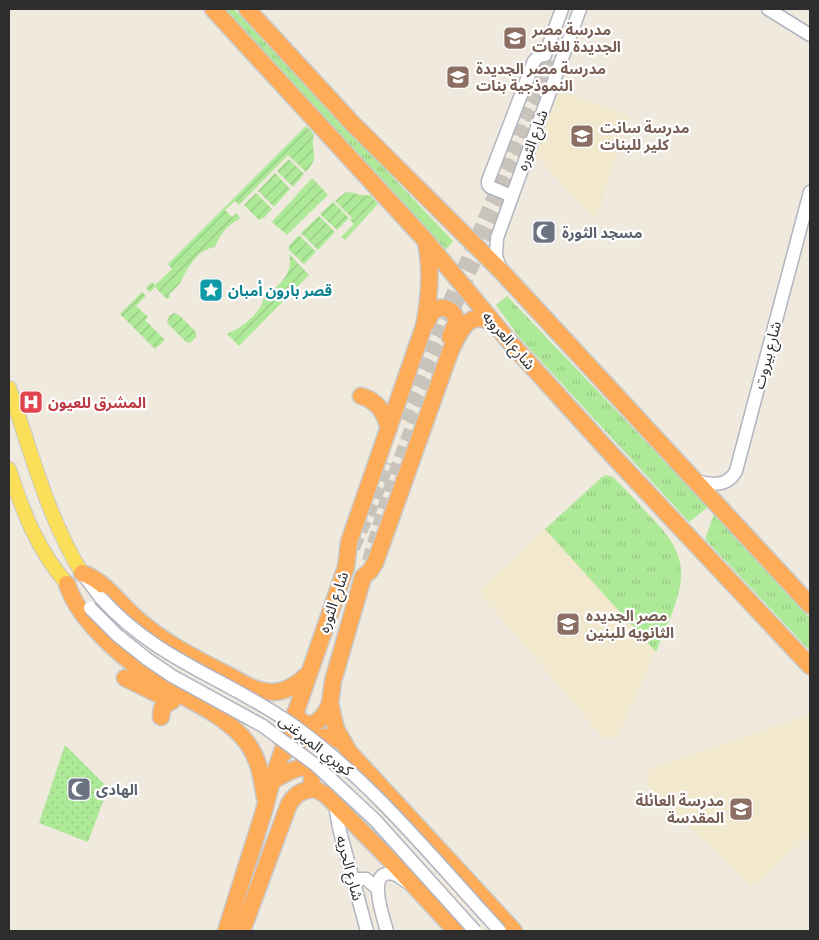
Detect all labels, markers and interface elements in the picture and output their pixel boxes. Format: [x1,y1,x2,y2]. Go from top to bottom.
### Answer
place label: مدرسة مصر الجديدة للغات [531,19,621,57]
school or university icon: مدرسة مصر الجديدة للغات [502,25,528,51]
place label: مدرسة مصر الجديدة النموذجية بنات [476,58,606,96]
school or university icon: مدرسة مصر الجديدة النموذجية بنات [445,64,471,90]
street label: شارع الثوره [511,106,555,174]
place label: مدرسة سانت كلير للبنات [600,117,689,155]
school or university icon: مدرسة سانت كلير للبنات [569,123,595,149]
mosque icon: مسجد الثورة [531,219,557,245]
place label: مسجد الثورة [562,222,643,243]
place icon: قصر بارون أمبان [198,277,224,303]
place label: قصر بارون أمبان [228,280,332,301]
street label: شارع العروبه [476,306,541,375]
street label: شارع بيروت [748,319,788,392]
hospital icon: المشرق للعيون [18,389,44,415]
place label: المشرق للعيون [48,392,146,413]
street label: شارع الثوره [313,568,355,636]
place label: مصر الجديده الثانويه للبنين [586,605,674,643]
school or university icon: مصر الجديده الثانويه للبنين [555,611,581,637]
street label: كوبري الميرغنى [274,709,358,782]
mosque icon: الهادى [66,776,92,802]
place label: الهادى [96,779,138,800]
place label: مدرسة العائلة المقدسة [636,790,724,828]
school or university icon: مدرسة العائلة المقدسة [728,796,754,822]
street label: شارع الحريه [329,833,369,904]

